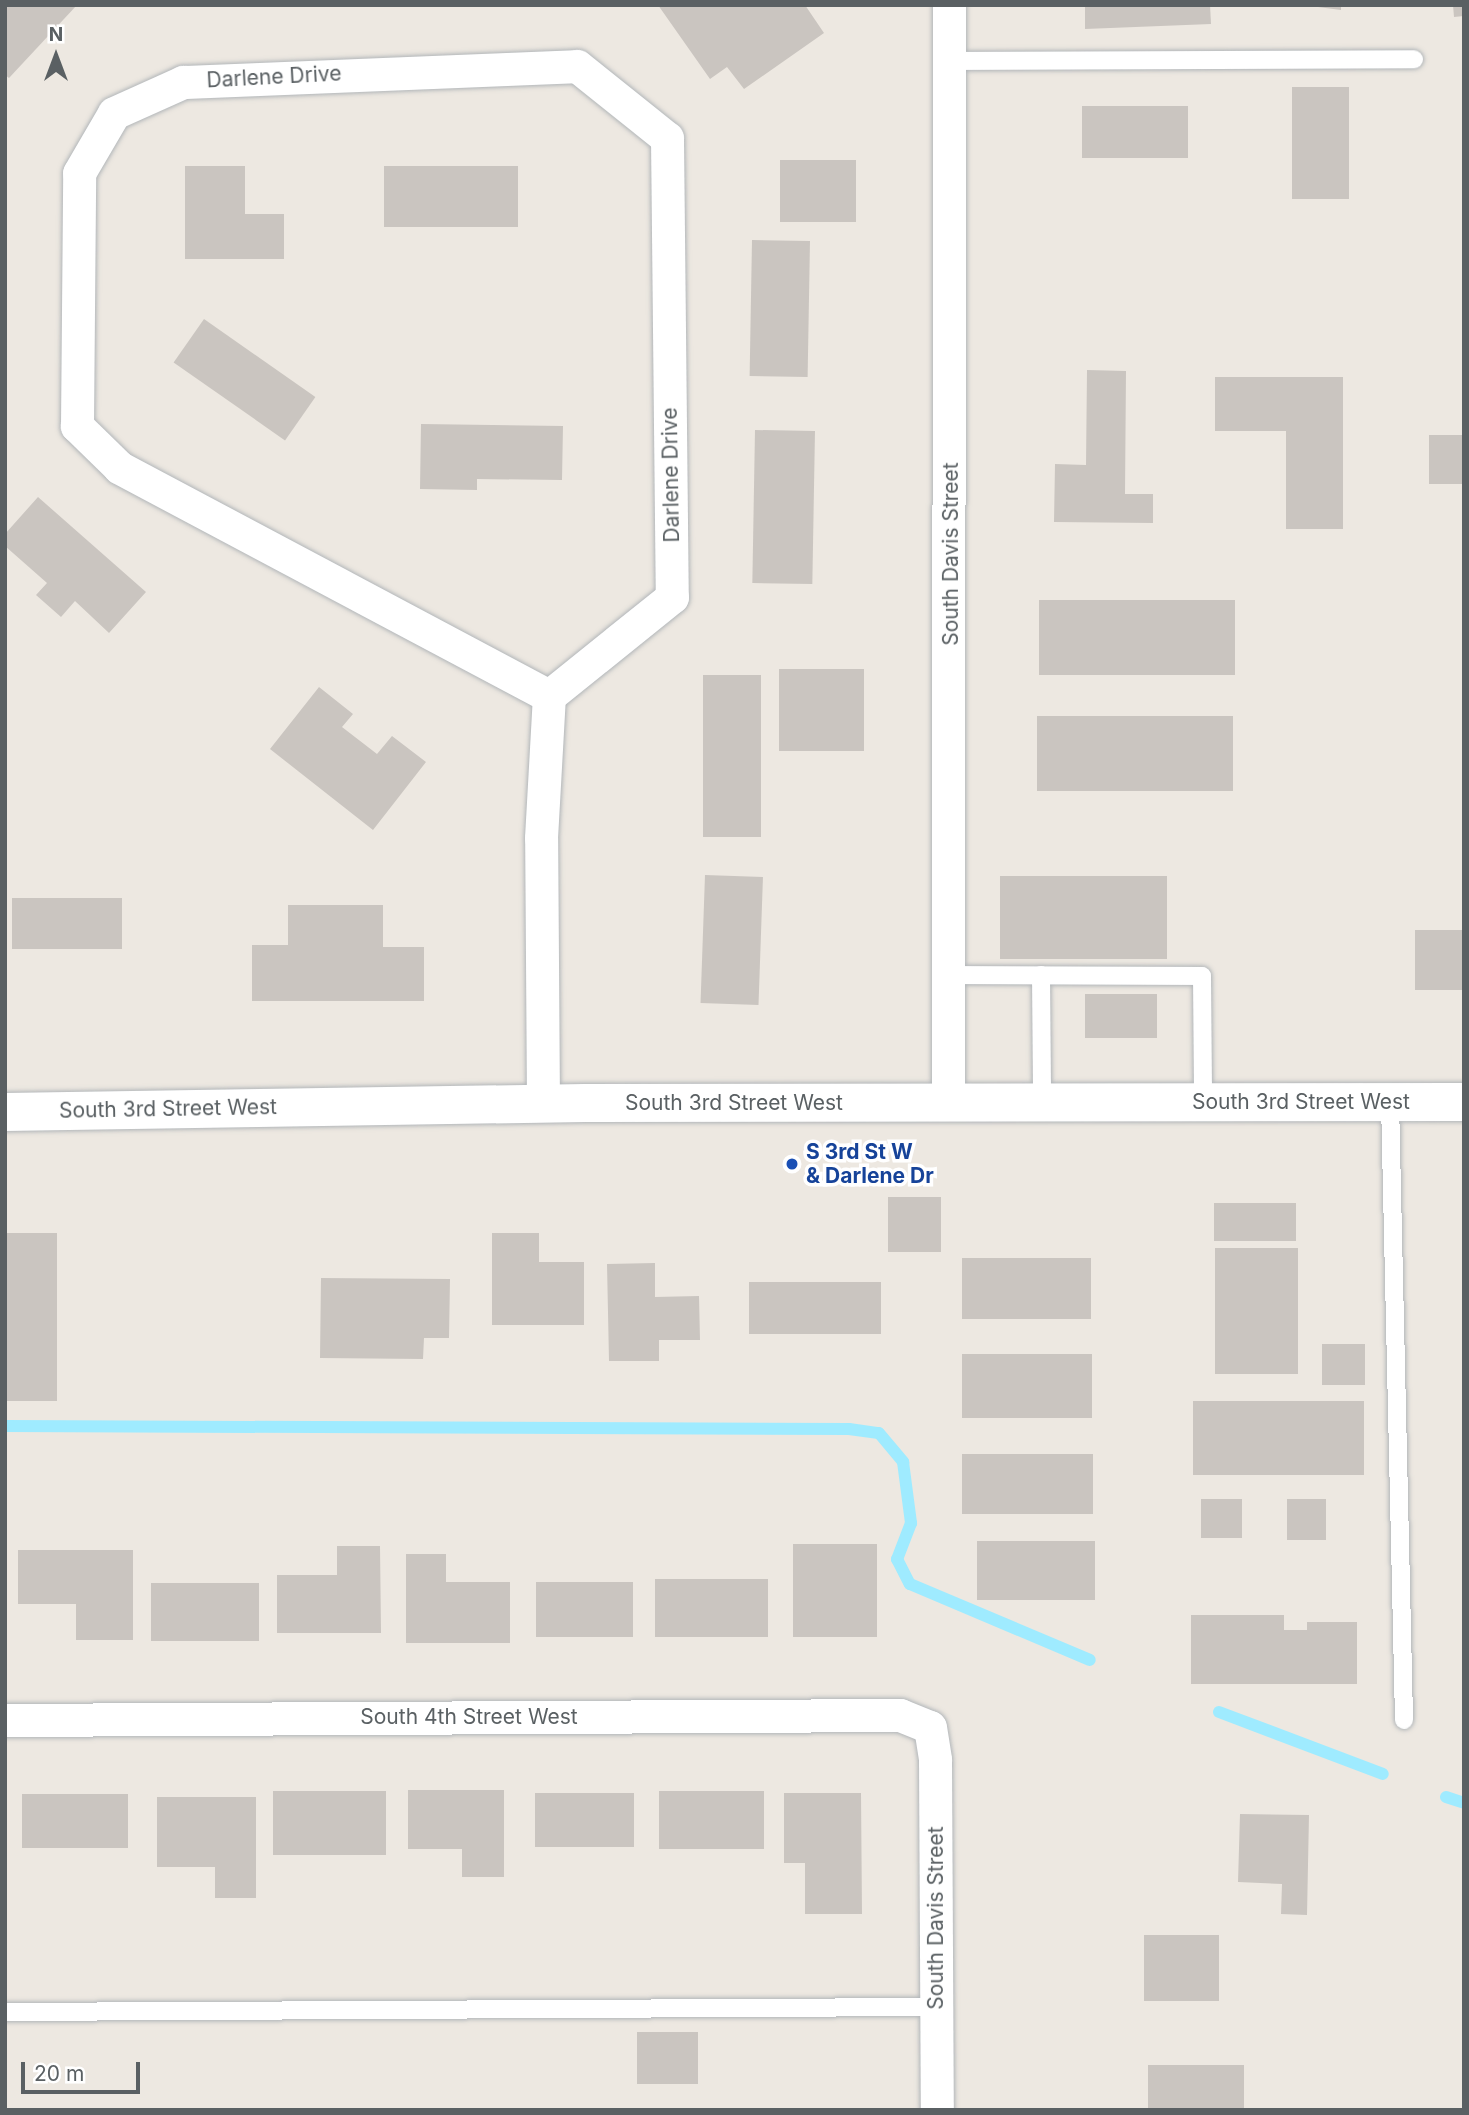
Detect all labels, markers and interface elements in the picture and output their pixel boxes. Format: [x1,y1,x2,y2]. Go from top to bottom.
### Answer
north arrow [21,21,91,91]
text: N [49,23,63,46]
street label: Darlene Drive [206,61,342,93]
street label: Darlene Drive [657,407,685,543]
street label: South Davis Street [938,462,964,646]
street label: South 3rd Street West [1192,1089,1410,1115]
street label: South 3rd Street West [625,1090,843,1116]
street label: South 3rd Street West [59,1094,277,1124]
place label: S 3rd St W & Darlene Dr [806,1139,934,1189]
marker: S 3rd St W & Darlene Dr [784,1156,800,1172]
street label: South 4th Street West [360,1704,578,1730]
street label: South Davis Street [923,1826,949,2010]
scale bar [24,2048,144,2092]
text: 20 m [34,2061,84,2086]

